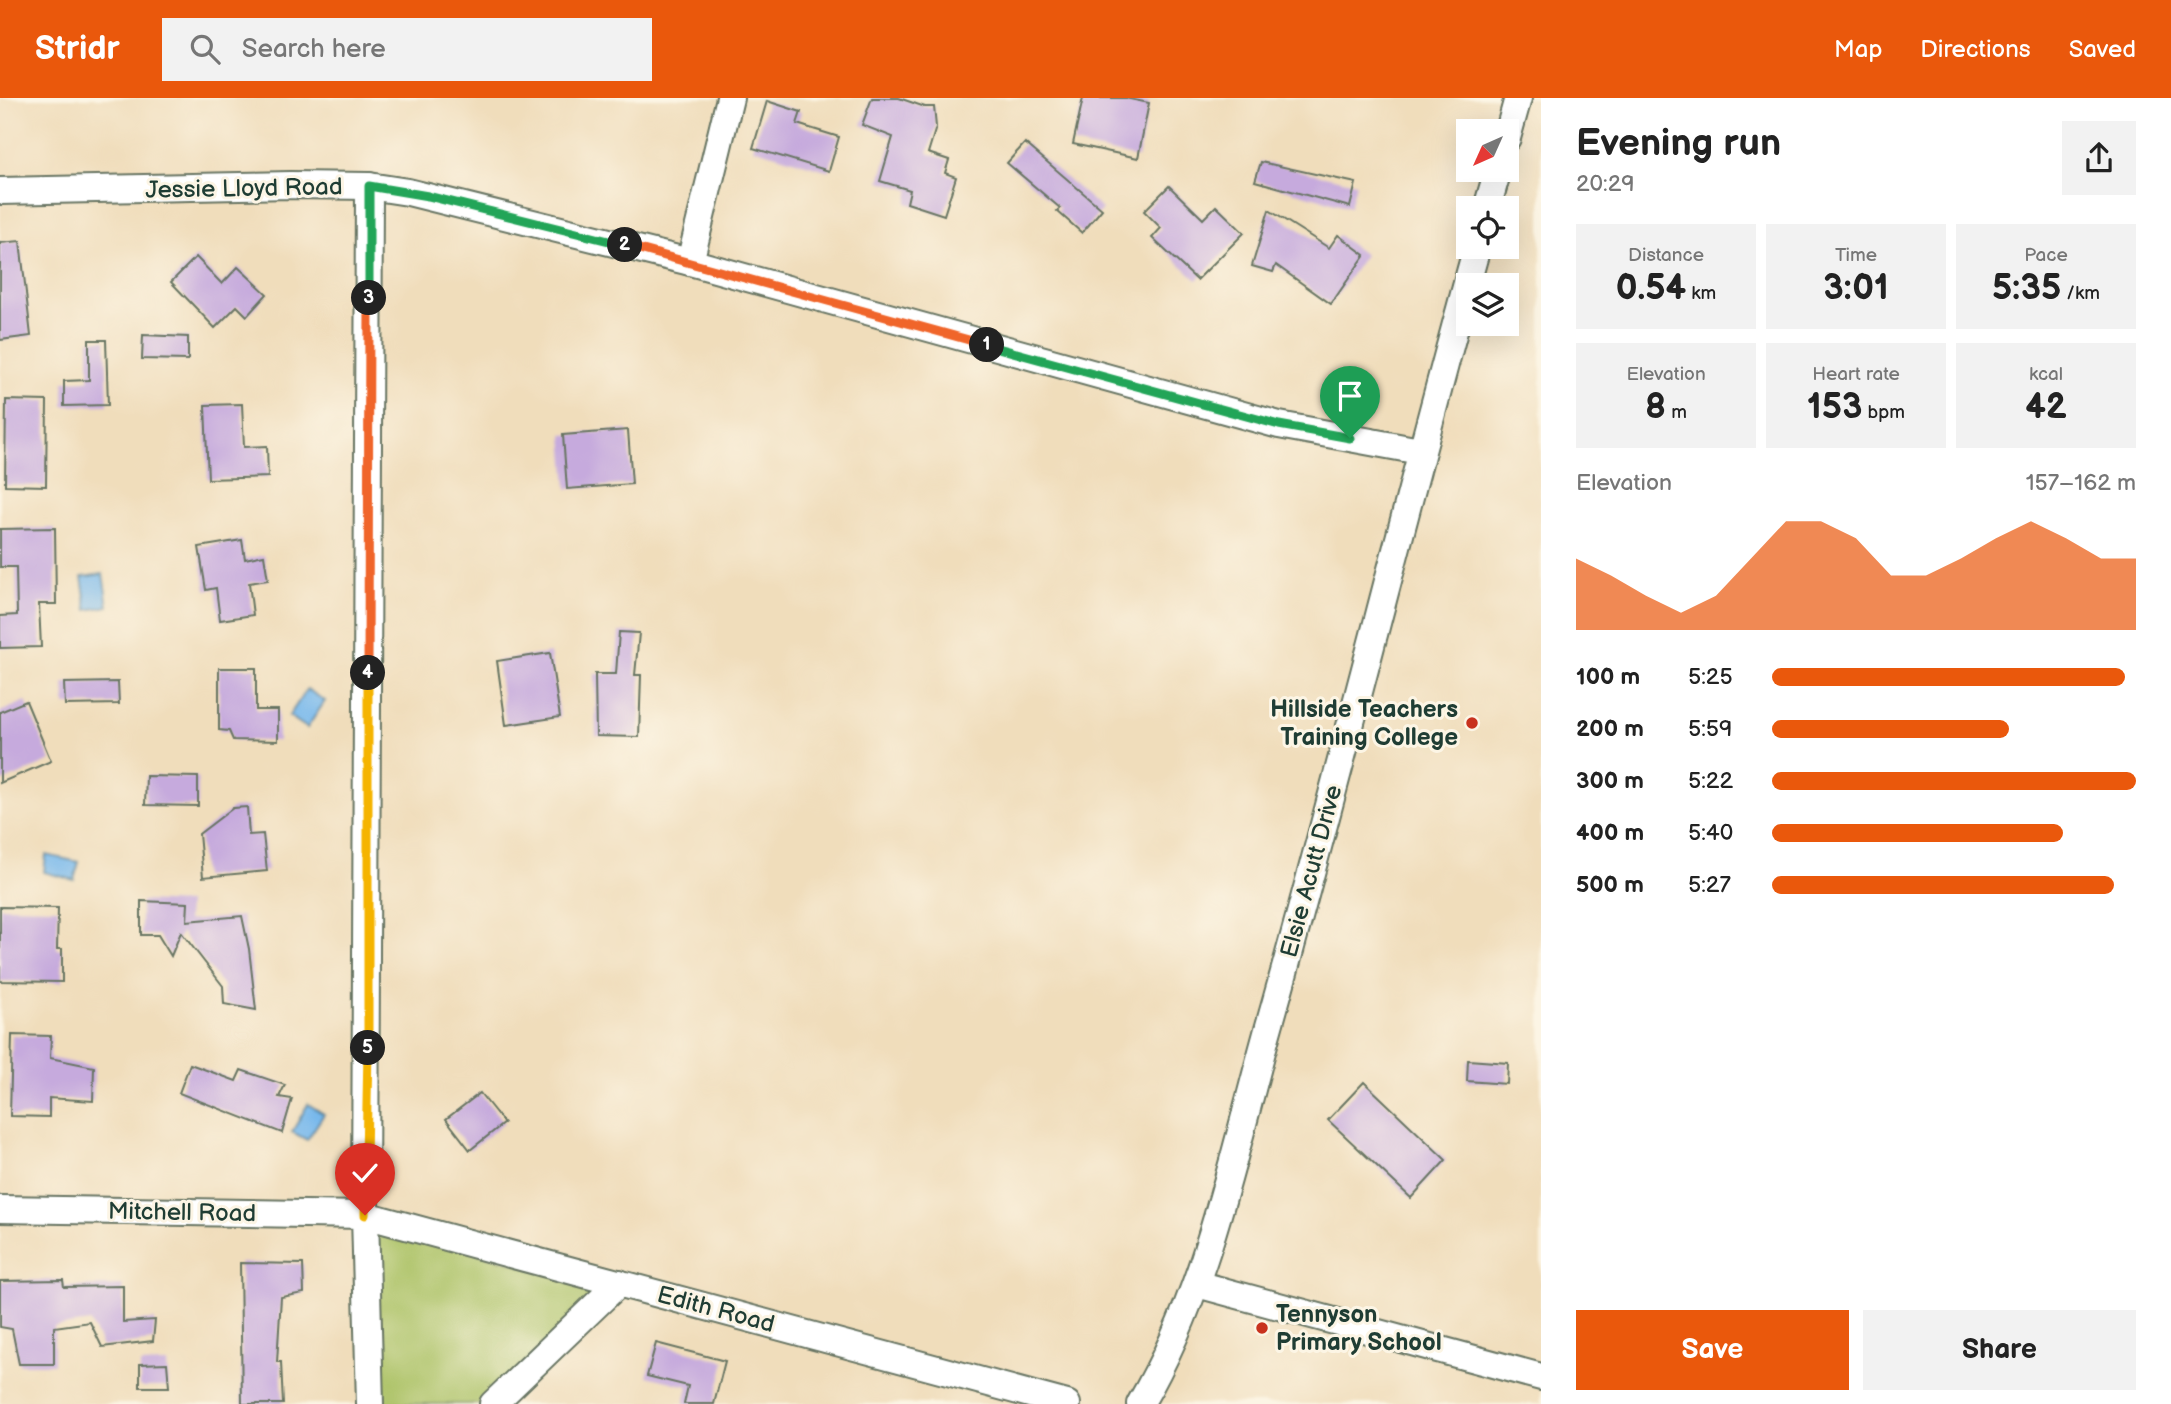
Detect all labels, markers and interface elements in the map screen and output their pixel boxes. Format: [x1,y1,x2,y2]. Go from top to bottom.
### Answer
search box [162,18,652,81]
text: Stridr [35,29,120,69]
icon: search [186,30,224,68]
text: Search here [242,34,386,65]
text: Map [1834,35,1882,64]
text: Directions [1920,35,2031,64]
text: Saved [2069,35,2136,64]
north arrow [1456,119,1519,182]
map controls [1456,119,1519,336]
text: Evening run [1576,121,1781,166]
button: share [2062,121,2136,195]
text: 20:29 [1576,170,1635,198]
street label: Jessie Lloyd Road [145,172,343,205]
button: locate [1456,196,1519,259]
pin: 2 [608,228,642,262]
text: 2 [619,233,630,256]
text: Distance [1628,244,1704,267]
text: Time [1835,244,1877,267]
text: Pace [2024,244,2068,267]
text: 0.54 [1616,267,1686,310]
text: 3:01 [1823,267,1889,310]
text: 5:35 [1992,267,2061,310]
button: layers [1456,273,1519,336]
pin: 3 [352,280,386,316]
text: km [1686,282,1716,305]
text: /km [2061,282,2100,305]
text: 3 [363,286,374,309]
pin: 1 [970,328,1004,362]
text: 1 [983,333,991,356]
text: Elevation [1626,363,1706,386]
text: Heart rate [1812,363,1900,386]
text: kcal [2029,363,2063,386]
pin [1320,366,1380,438]
icon: arrive [1331,377,1369,415]
text: 8 [1645,386,1666,429]
text: 153 [1807,386,1862,429]
text: 42 [2025,386,2067,429]
text: m [1666,401,1687,424]
text: bpm [1862,401,1905,424]
text: Elevation [1576,469,1672,497]
text: 157–162 m [2026,469,2136,497]
pin: 4 [350,656,386,690]
text: 4 [362,661,373,684]
text: 100 m [1576,663,1640,691]
text: 5:25 [1688,663,1733,691]
place label: Hillside Teachers Training College [1270,695,1458,752]
marker: Hillside Teachers Training College [1464,715,1480,731]
text: 200 m [1576,715,1644,743]
text: 5:59 [1688,715,1732,743]
text: 300 m [1576,767,1644,795]
text: 5:22 [1688,767,1733,795]
street label: Elsie Acutt Drive [1275,782,1348,961]
text: 400 m [1576,819,1644,847]
text: 5:40 [1688,819,1733,847]
text: 500 m [1576,871,1644,899]
text: 5:27 [1688,871,1731,899]
pin: 5 [350,1030,386,1066]
text: 5 [362,1036,373,1059]
pin [335,1143,395,1215]
icon: check [346,1154,384,1192]
street label: Mitchell Road [108,1197,256,1228]
street label: Edith Road [654,1280,778,1339]
place label: Tennyson Primary School [1276,1300,1442,1357]
button: Save [1576,1310,1849,1390]
button: Share [1863,1310,2136,1390]
marker: Tennyson Primary School [1254,1320,1270,1336]

